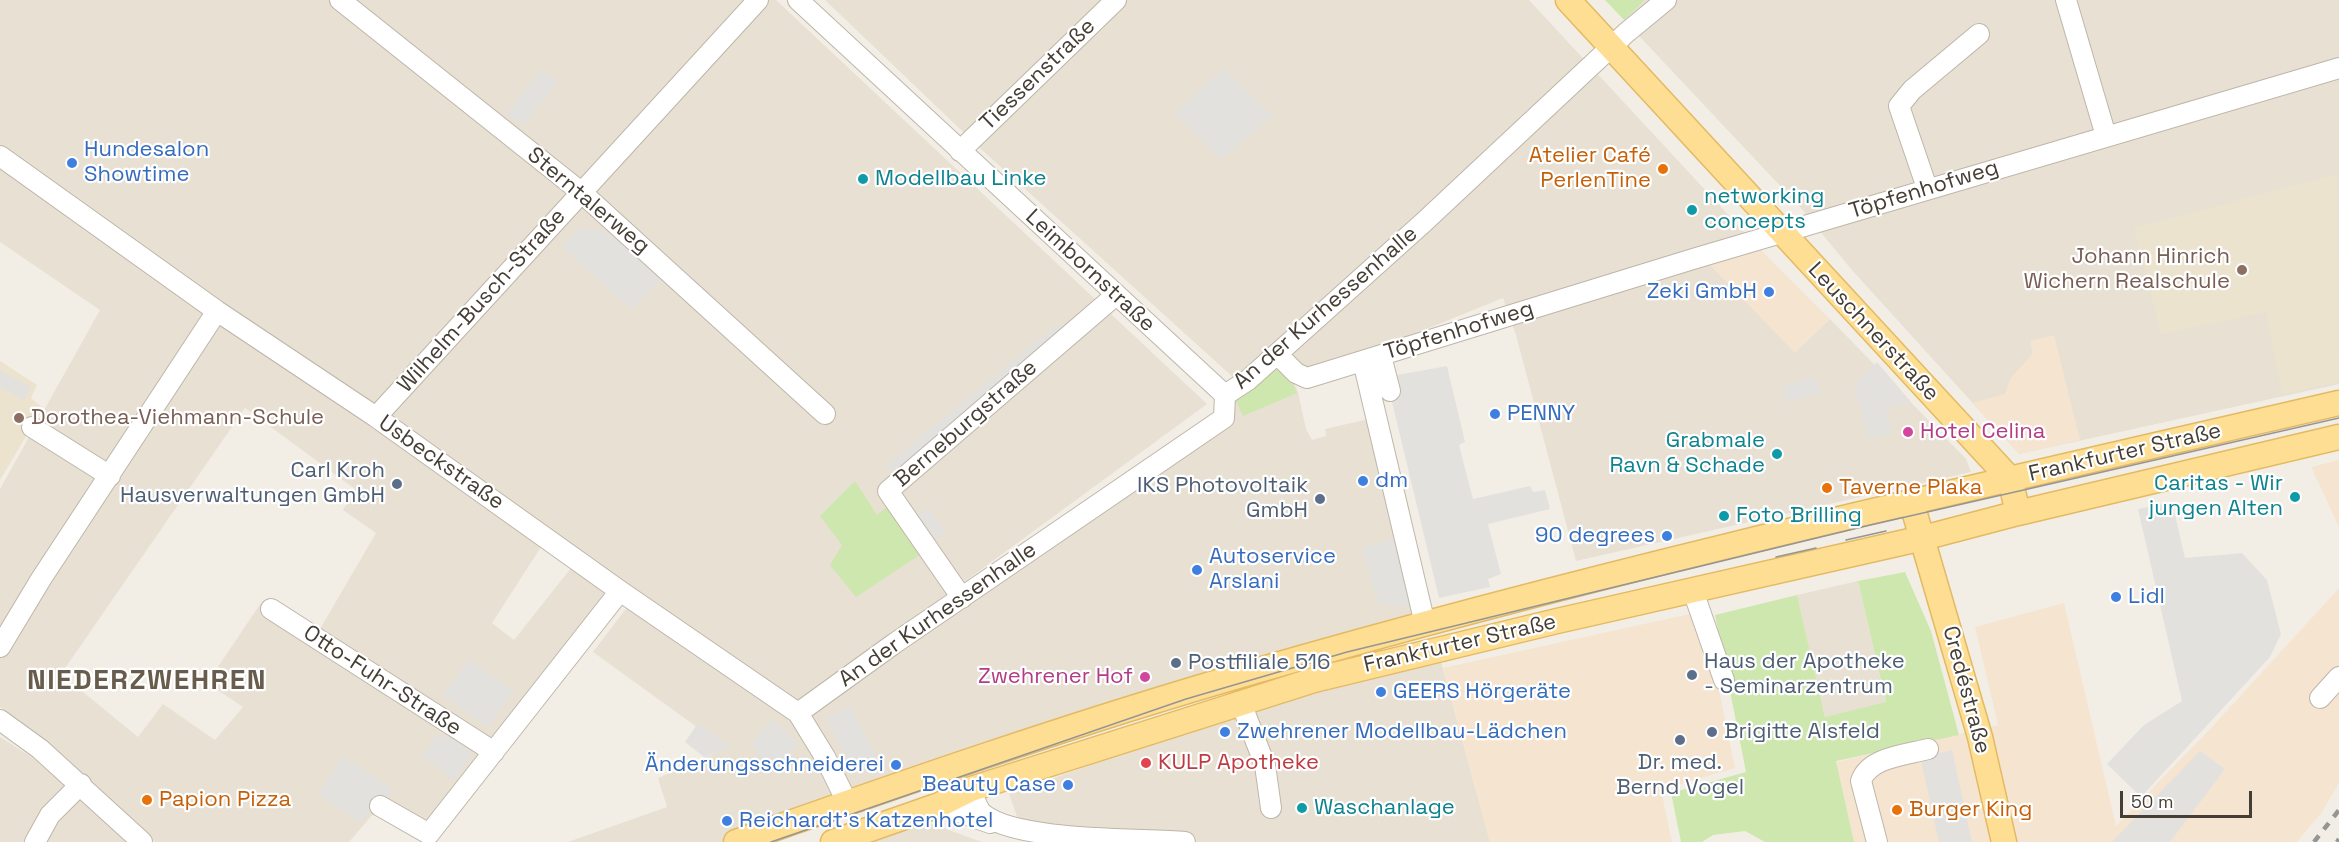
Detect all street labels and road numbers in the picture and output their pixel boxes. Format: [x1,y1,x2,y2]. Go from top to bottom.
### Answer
street label: Tiessenstraße [975,14,1101,136]
street label: Sterntalerweg [521,142,655,260]
street label: Töpfenhofweg [1846,155,2002,225]
street label: Wilhelm-Busch-Straße [393,204,571,398]
street label: Leimbornstraße [1020,204,1160,338]
street label: An der Kurhessenhalle [1229,221,1423,395]
street label: Leuschnerstraße [1802,257,1944,407]
street label: Töpfenhofweg [1381,296,1537,366]
street label: Berneburgstraße [889,355,1043,493]
street label: Usbeckstraße [373,410,509,516]
street label: Frankfurter Straße [2026,418,2224,488]
street label: An der Kurhessenhalle [834,537,1042,693]
street label: Frankfurter Straße [1361,609,1559,679]
street label: Otto-Fuhr-Straße [298,620,466,742]
street label: Credéstraße [1936,623,1996,757]

